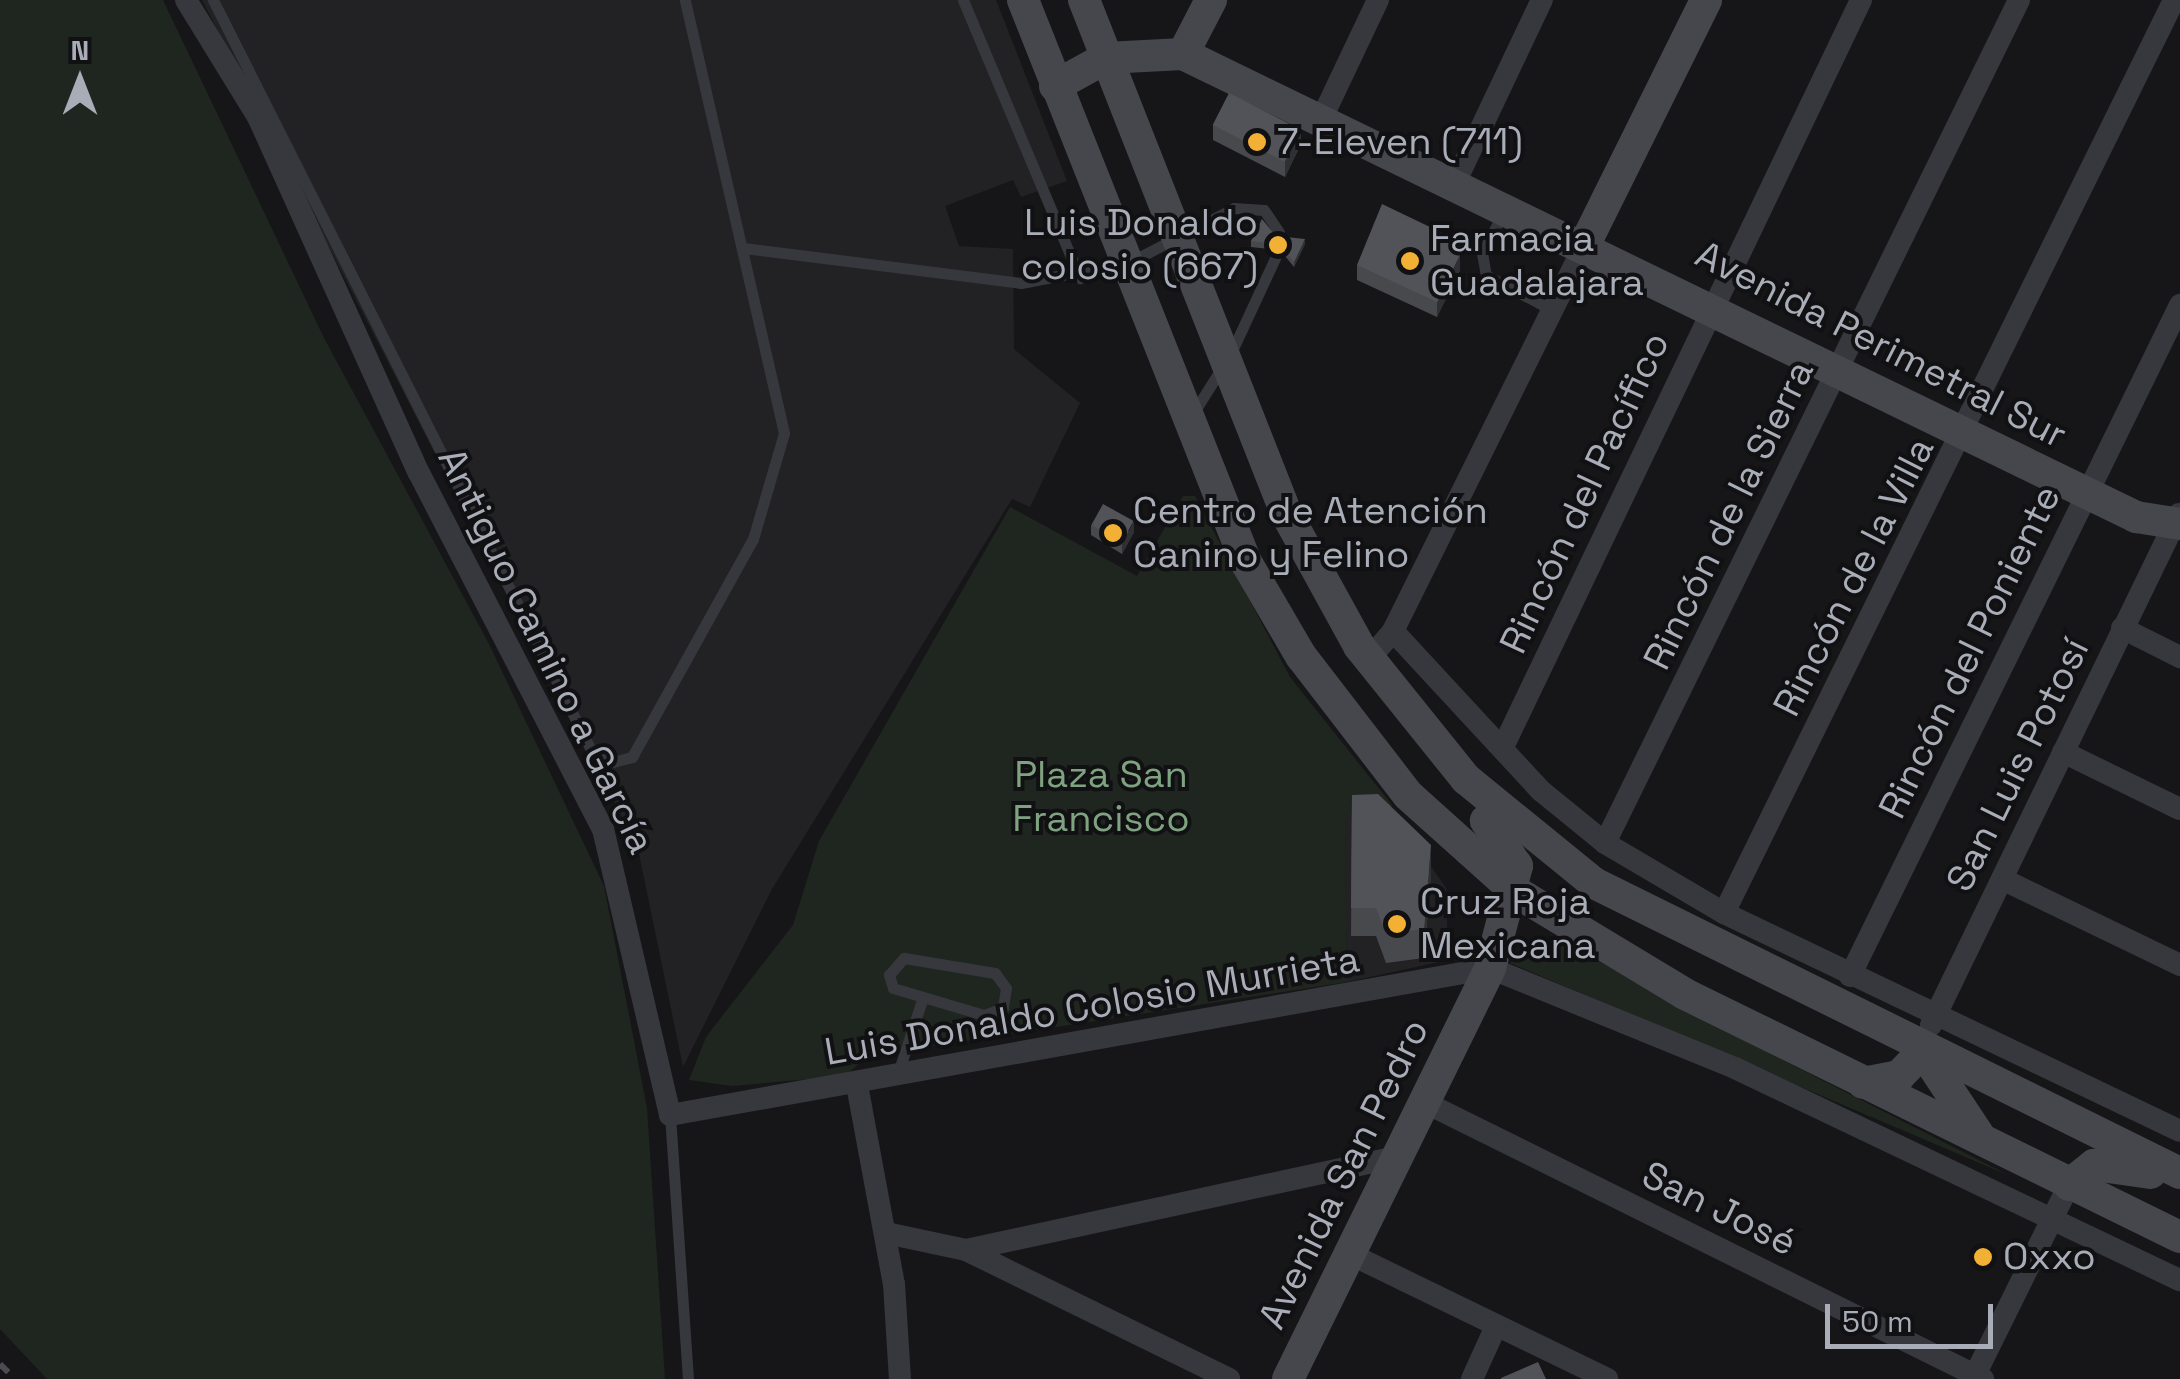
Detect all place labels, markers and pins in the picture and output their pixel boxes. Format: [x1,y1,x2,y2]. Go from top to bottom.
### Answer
place label: 7-Eleven (711) [1277,119,1523,165]
marker: 7-Eleven (711) [1246,131,1268,153]
place label: Luis Donaldo colosio (667) [1021,200,1258,290]
place label: Farmacia Guadalajara [1430,216,1644,306]
marker: Luis Donaldo colosio (667) [1267,234,1289,256]
marker: Farmacia Guadalajara [1399,250,1421,272]
place label: Centro de Atención Canino y Felino [1133,488,1488,578]
marker: Centro de Atención Canino y Felino [1102,522,1124,544]
place label: Cruz Roja Mexicana [1420,879,1596,968]
marker: Cruz Roja Mexicana [1384,911,1410,937]
place label: Oxxo [2003,1234,2096,1280]
marker: Oxxo [1972,1246,1994,1268]

